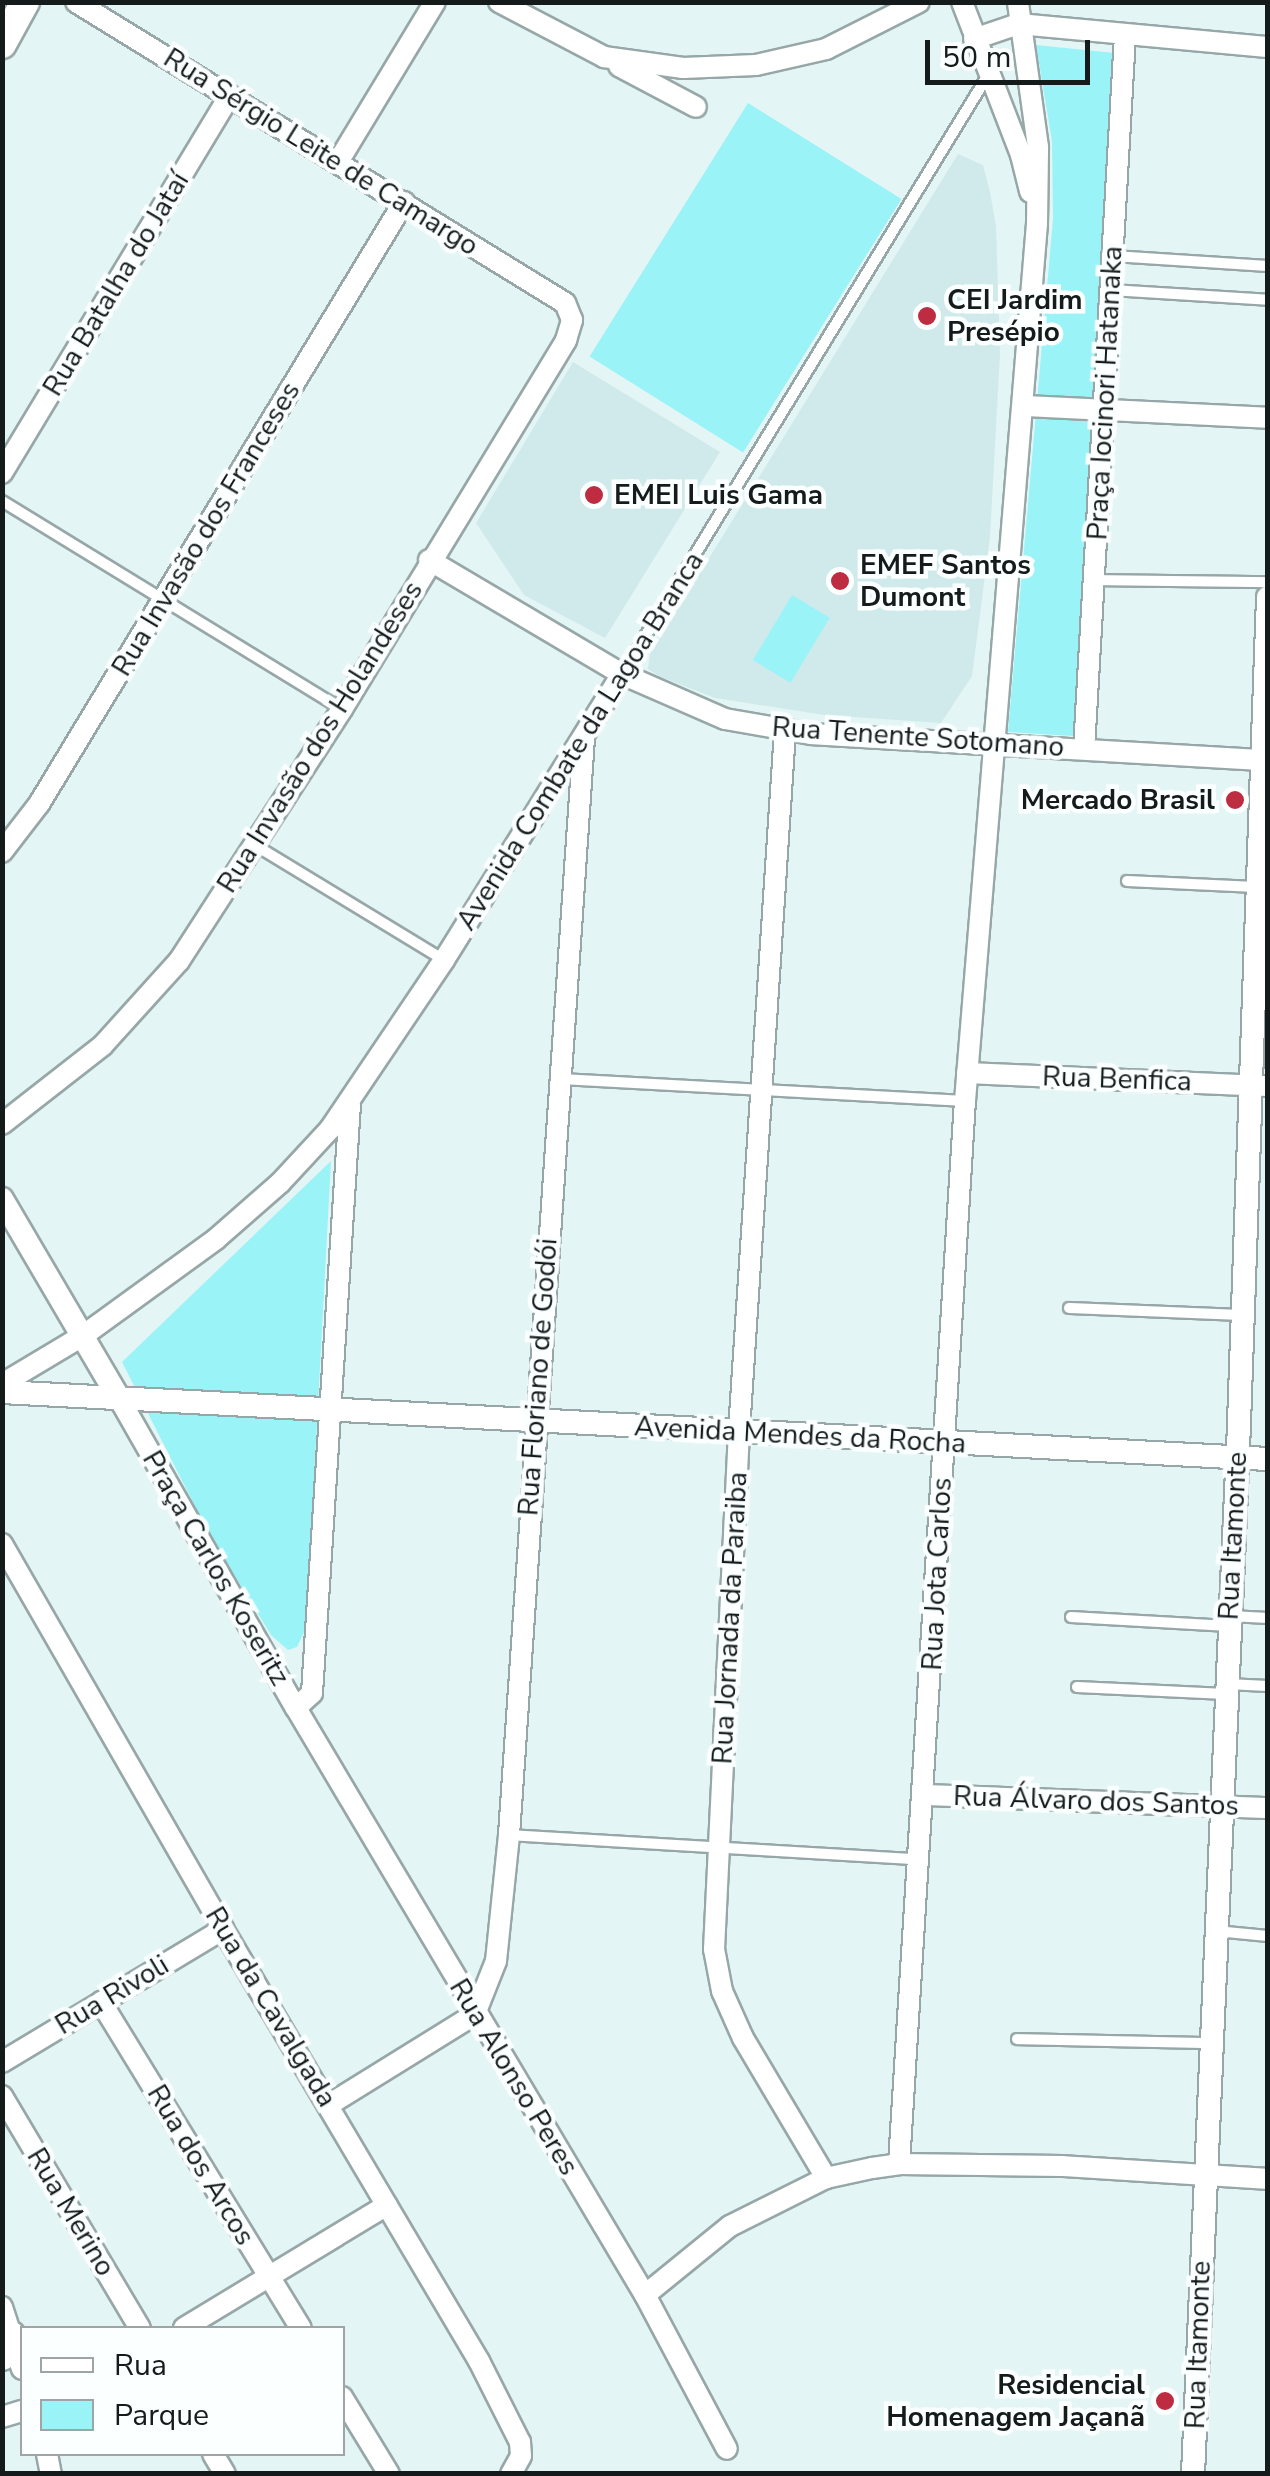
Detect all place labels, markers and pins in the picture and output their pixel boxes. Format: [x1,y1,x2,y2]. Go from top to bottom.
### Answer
place label: CEI Jardim Presépio [947,283,1083,349]
marker: CEI Jardim Presépio [916,305,938,327]
place label: EMEI Luis Gama [614,478,823,512]
marker: EMEI Luis Gama [583,484,605,506]
place label: EMEF Santos Dumont [860,548,1031,614]
marker: EMEF Santos Dumont [829,570,851,592]
place label: Mercado Brasil [1021,783,1215,817]
marker: Mercado Brasil [1224,789,1246,811]
place label: Residencial Homenagem Jaçanã [886,2368,1145,2434]
marker: Residencial Homenagem Jaçanã [1154,2390,1176,2412]

